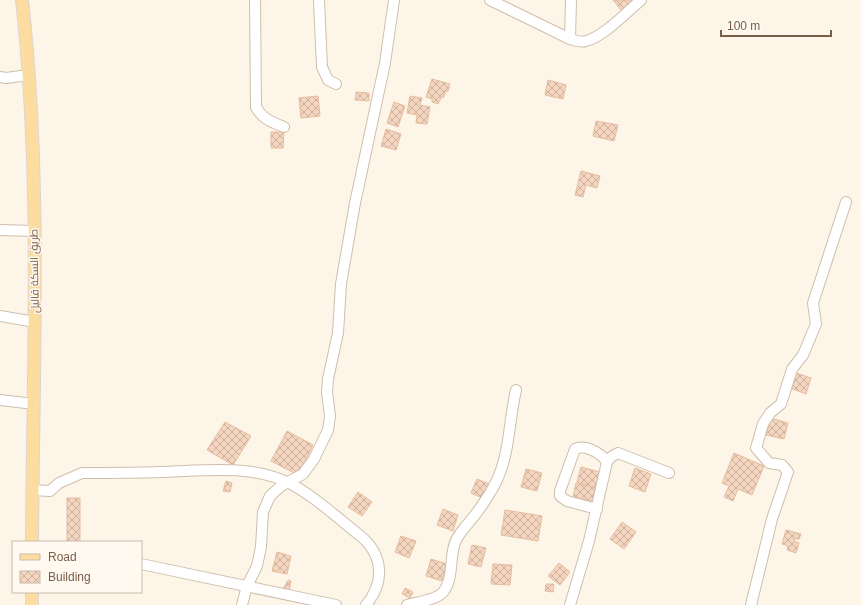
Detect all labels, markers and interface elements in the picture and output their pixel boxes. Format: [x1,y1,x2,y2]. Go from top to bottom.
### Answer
scale bar [721,12,831,38]
text: 100 m [727,19,760,33]
street label: طريق السكة قاليل [27,229,42,313]
legend [12,541,142,593]
text: Road [48,550,77,564]
text: Building [48,570,91,584]

